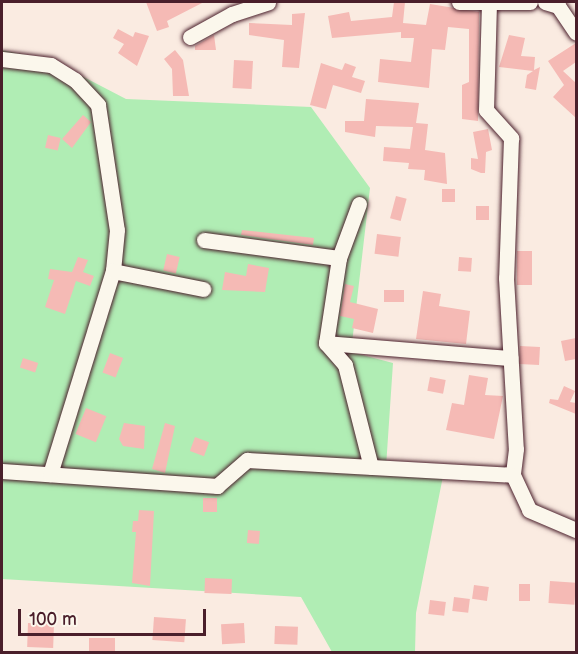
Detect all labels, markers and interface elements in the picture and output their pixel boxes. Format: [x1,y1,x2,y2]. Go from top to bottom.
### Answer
scale bar [21,597,208,635]
text: 100 m [29,609,77,630]

